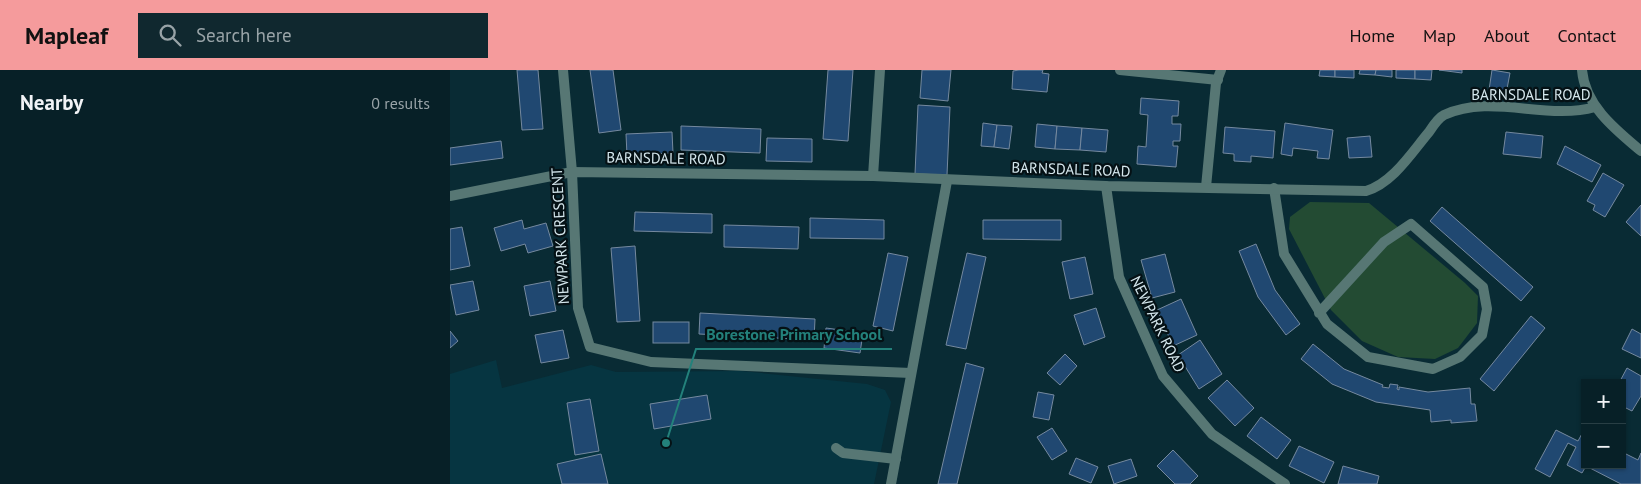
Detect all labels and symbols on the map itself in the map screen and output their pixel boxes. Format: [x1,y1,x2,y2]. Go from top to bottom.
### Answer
street label: BARNSDALE ROAD [1471,85,1591,104]
street label: BARNSDALE ROAD [606,147,726,169]
street label: BARNSDALE ROAD [1011,157,1131,181]
street label: NEWPARK CRESCENT [547,166,573,305]
street label: NEWPARK ROAD [1126,273,1190,375]
callout: Borestone Primary School [696,318,892,349]
text: Borestone Primary School [706,324,882,344]

